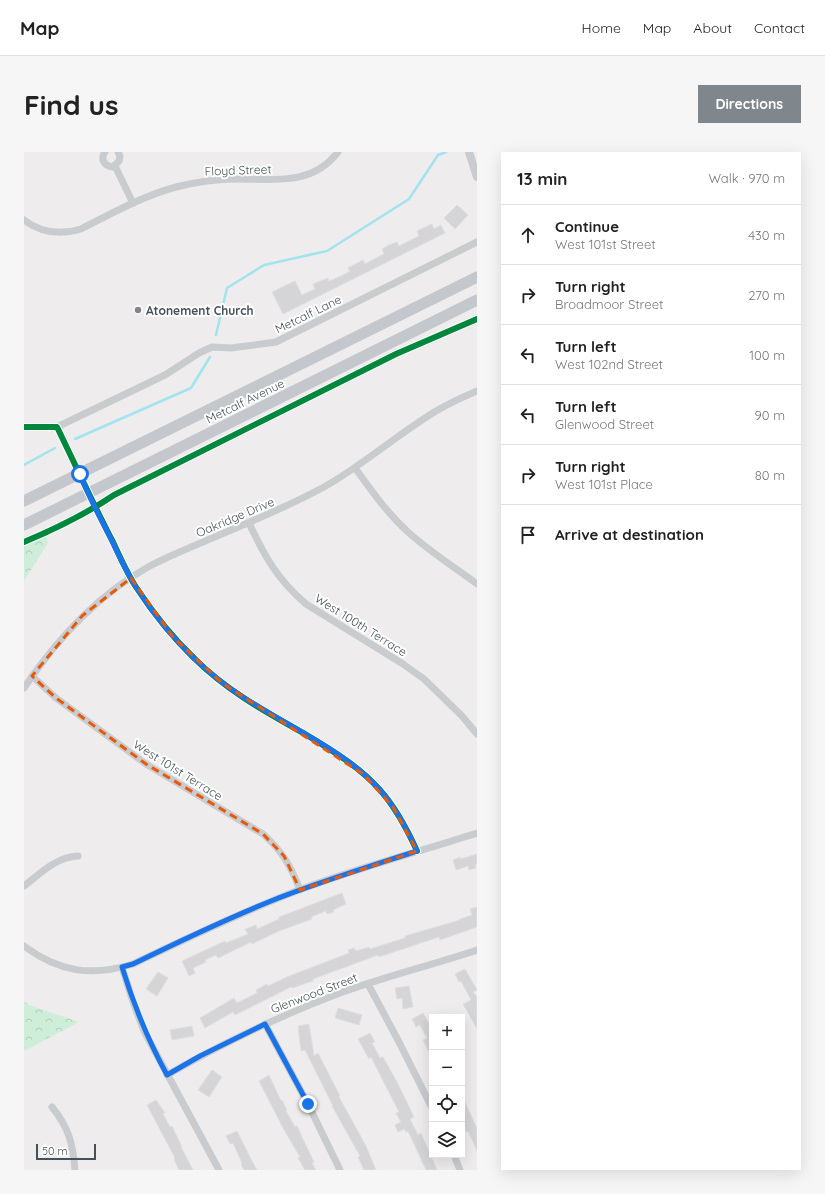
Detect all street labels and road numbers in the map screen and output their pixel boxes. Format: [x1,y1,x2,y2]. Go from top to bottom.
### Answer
street label: Floyd Street [204,161,272,179]
street label: Metcalf Lane [272,291,344,337]
street label: Metcalf Avenue [203,375,287,427]
street label: Oakridge Drive [194,494,277,540]
street label: West 100th Terrace [312,591,410,660]
street label: West 101st Terrace [131,737,225,804]
street label: Glenwood Street [269,970,359,1016]

